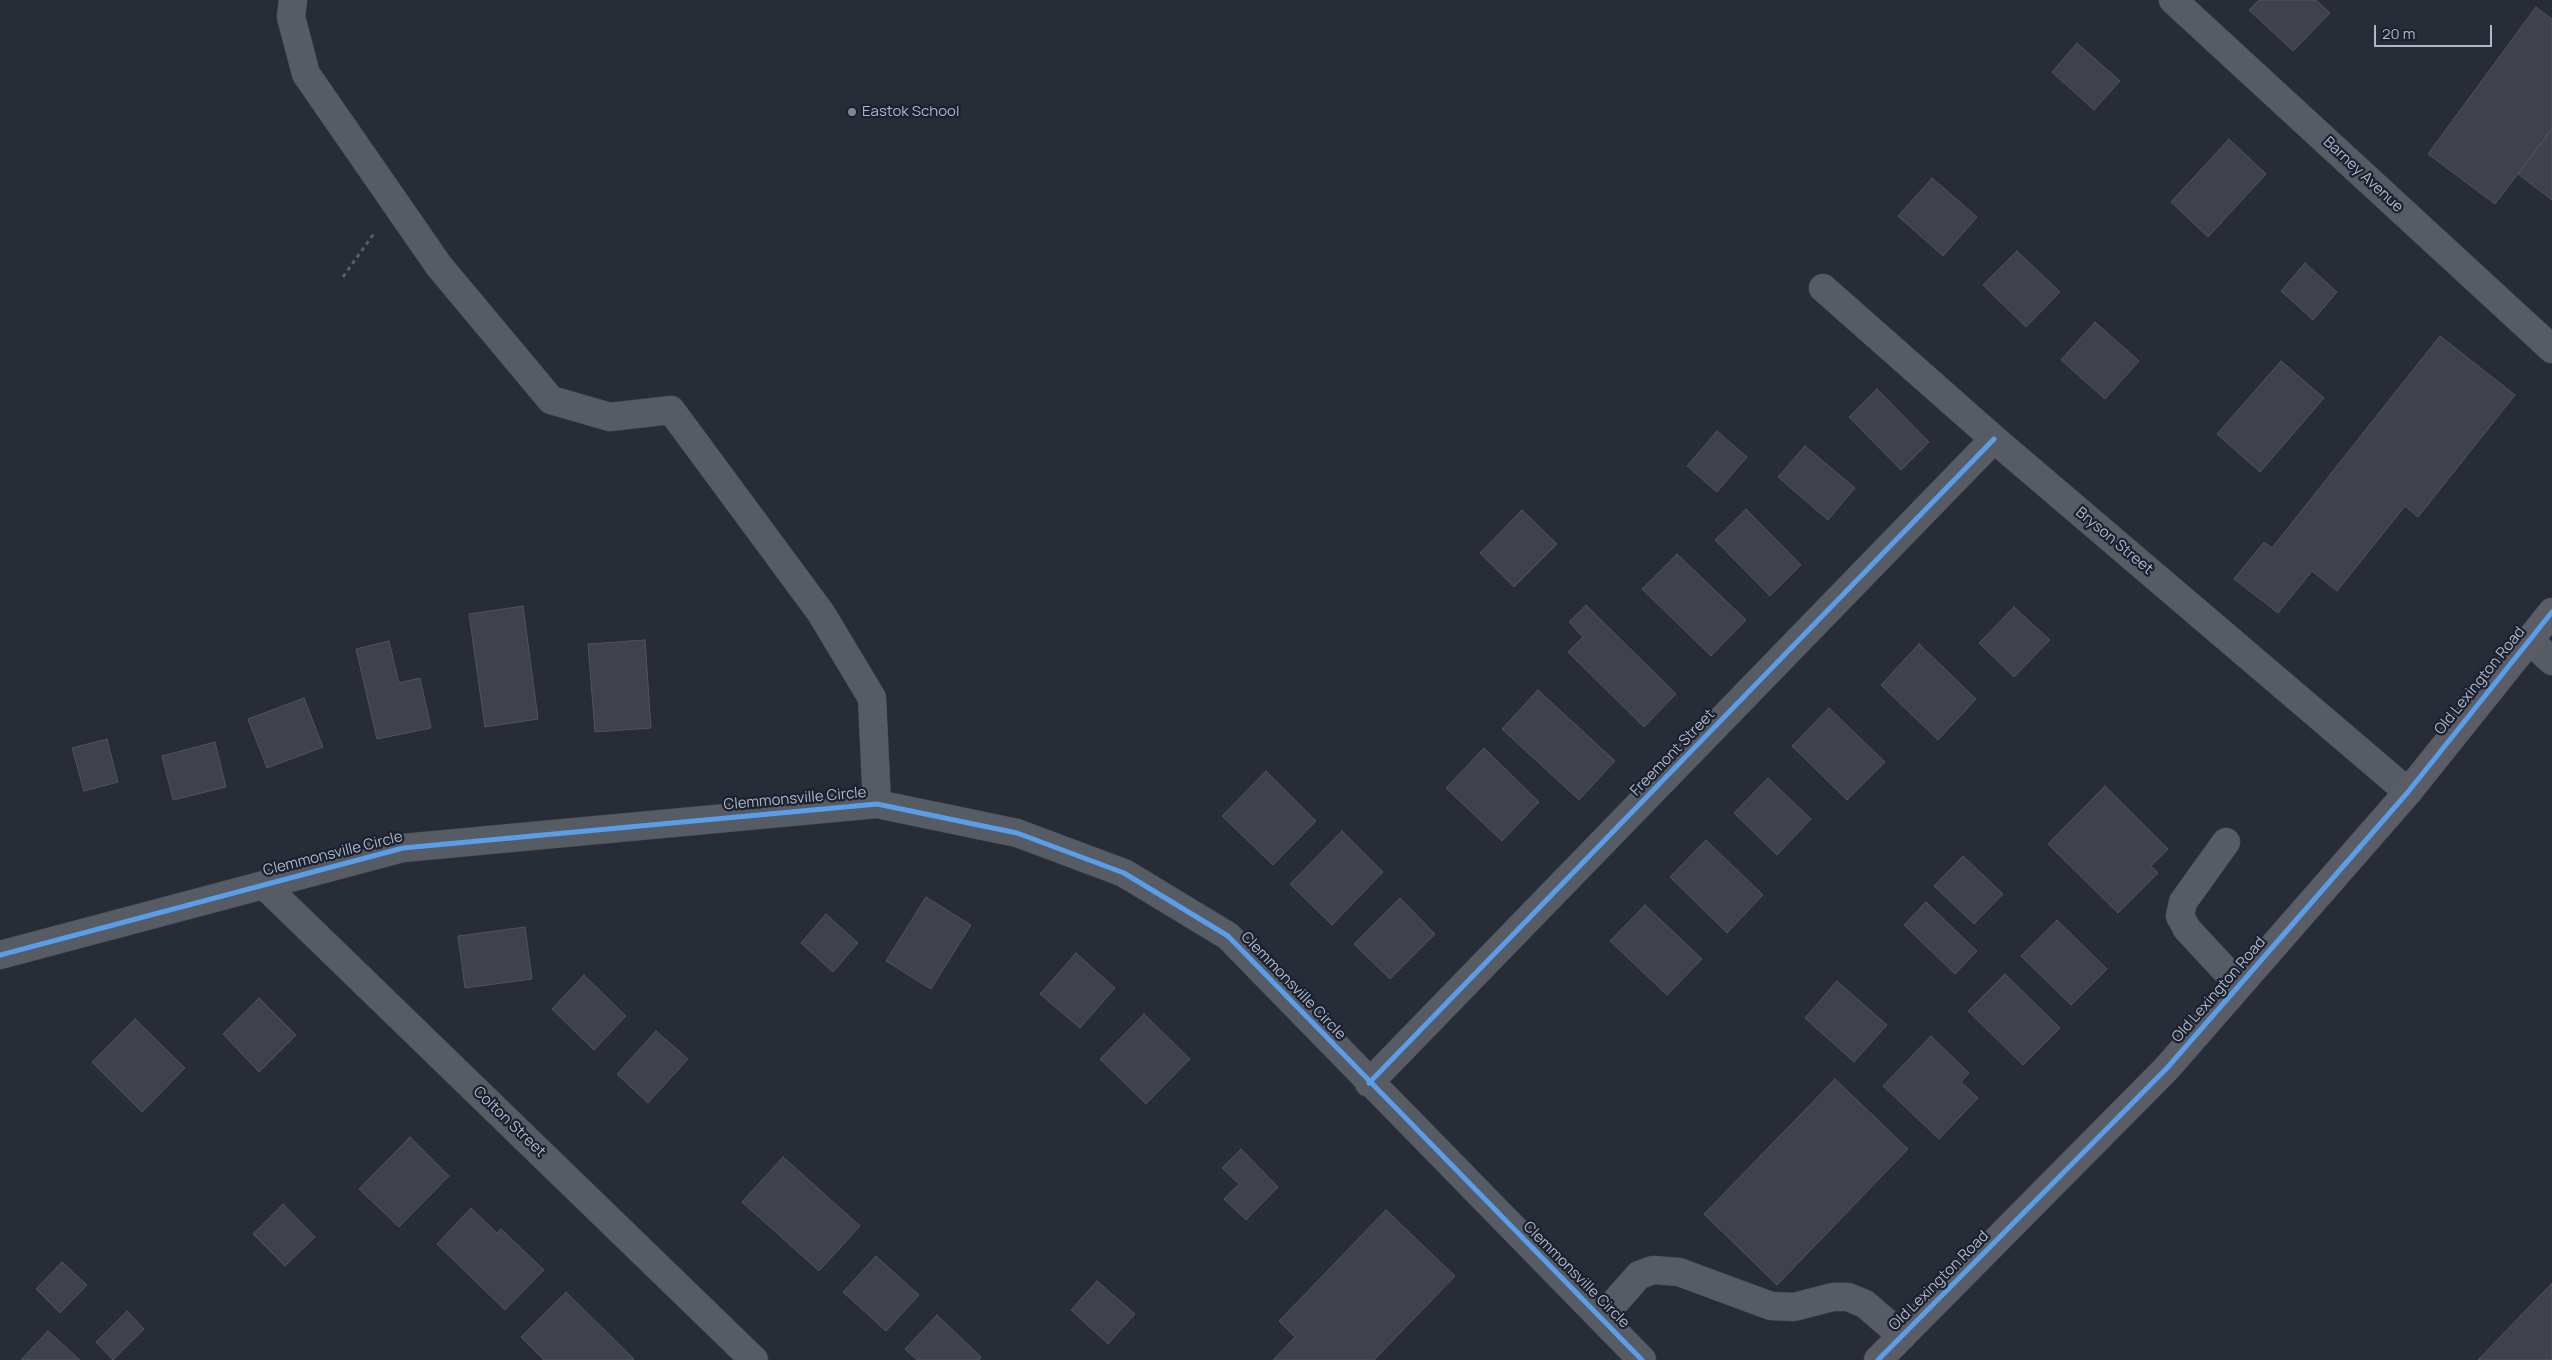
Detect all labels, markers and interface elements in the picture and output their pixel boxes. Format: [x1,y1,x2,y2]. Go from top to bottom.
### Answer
scale bar [2377,15,2494,47]
text: 20 m [2382,23,2415,44]
place label: Eastok School [862,103,959,121]
marker: Eastok School [846,106,858,118]
street label: Barney Avenue [2319,133,2407,217]
street label: Bryson Street [2072,504,2156,578]
street label: Old Lexington Road [2431,623,2529,739]
street label: Freemont Street [1627,706,1719,800]
street label: Clemmonsville Circle [723,784,867,814]
street label: Clemmonsville Circle [261,828,405,880]
street label: Clemmonsville Circle [1237,928,1349,1044]
street label: Old Lexington Road [2168,934,2270,1046]
street label: Colton Street [469,1083,549,1161]
street label: Clemmonsville Circle [1519,1218,1633,1332]
street label: Old Lexington Road [1885,1227,1993,1335]

